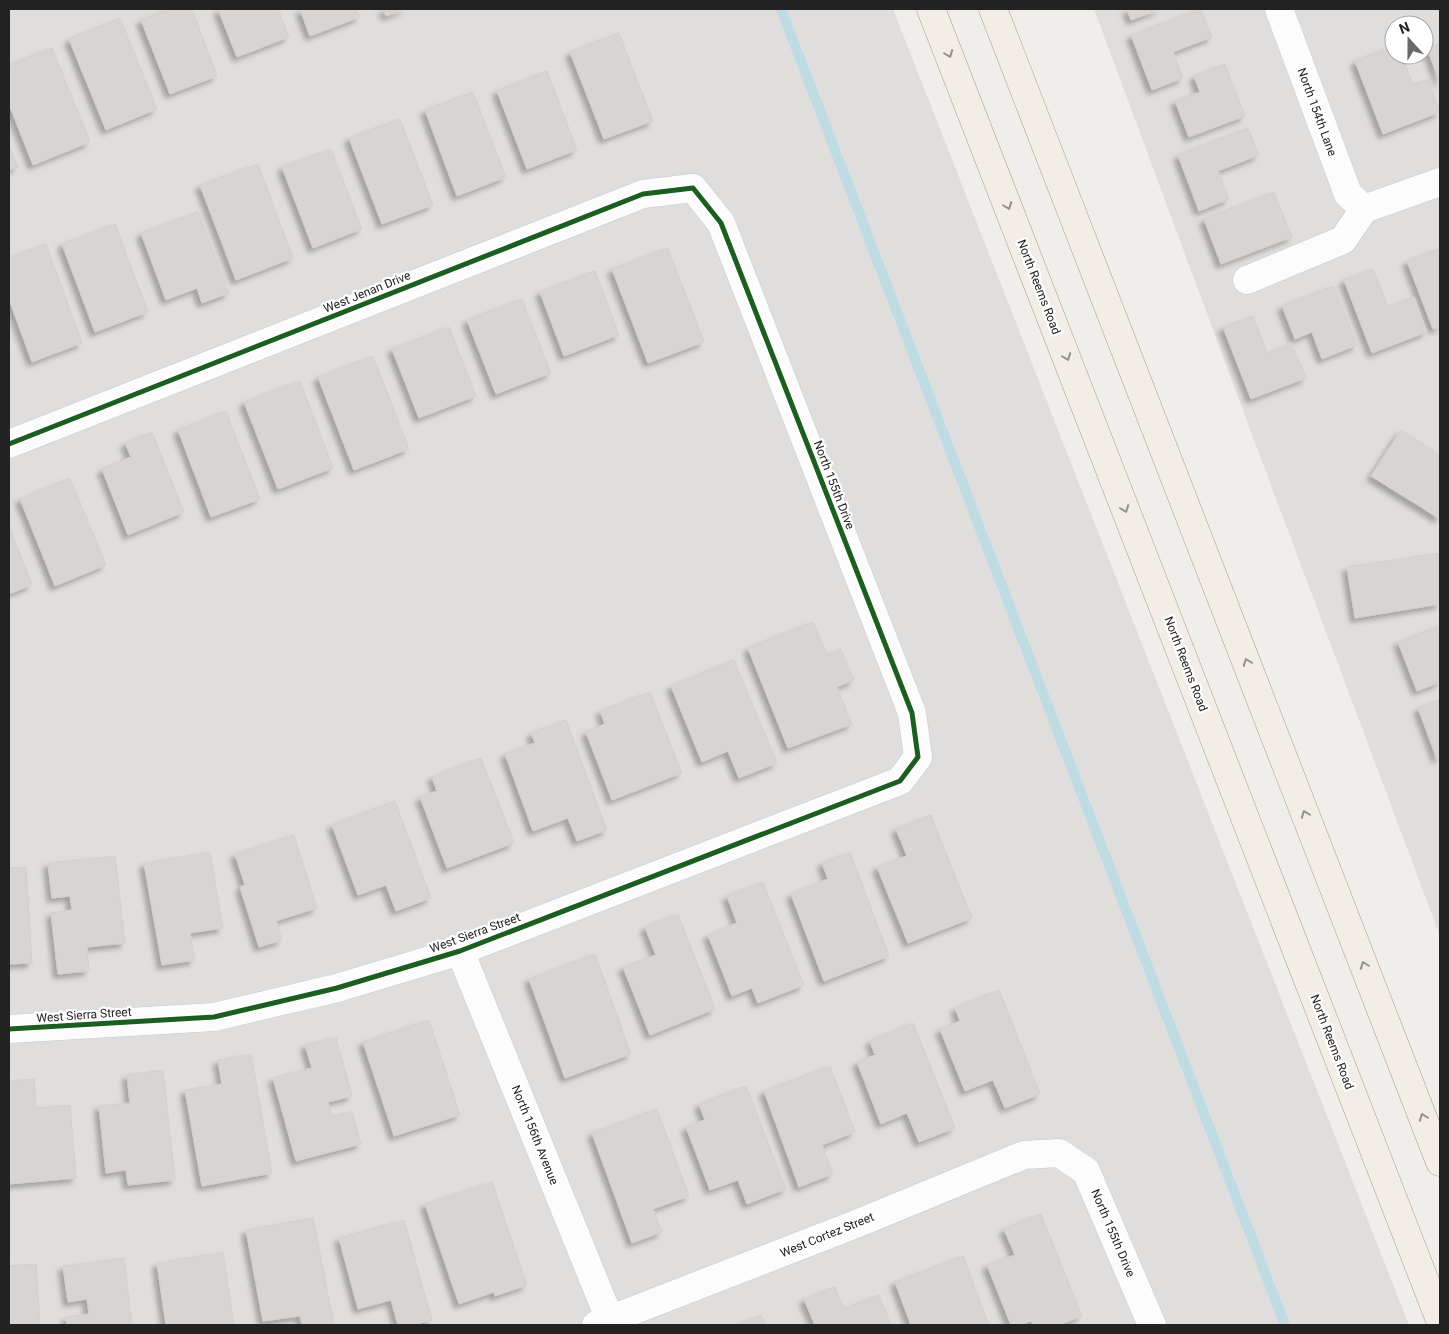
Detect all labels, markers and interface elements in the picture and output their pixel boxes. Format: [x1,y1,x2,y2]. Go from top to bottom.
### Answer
north arrow [1384,15,1434,65]
text: N [1397,19,1412,37]
one-way arrow [943,49,953,58]
street label: North 154th Lane [1295,66,1339,158]
one-way arrow [1002,201,1012,210]
street label: North Reems Road [1014,238,1064,336]
street label: West Jenan Drive [321,268,413,316]
one-way arrow [1060,352,1071,361]
street label: North 155th Drive [811,439,857,531]
one-way arrow [1120,504,1130,512]
street label: North Reems Road [1161,615,1211,713]
one-way arrow [1242,658,1253,667]
one-way arrow [1301,810,1311,819]
street label: West Sierra Street [428,910,522,956]
one-way arrow [1360,961,1370,970]
street label: North Reems Road [1307,993,1357,1091]
street label: West Sierra Street [36,1005,132,1025]
street label: North 156th Avenue [509,1083,561,1187]
one-way arrow [1418,1113,1429,1122]
street label: North 155th Drive [1088,1187,1138,1279]
street label: West Cortez Street [778,1210,876,1260]

